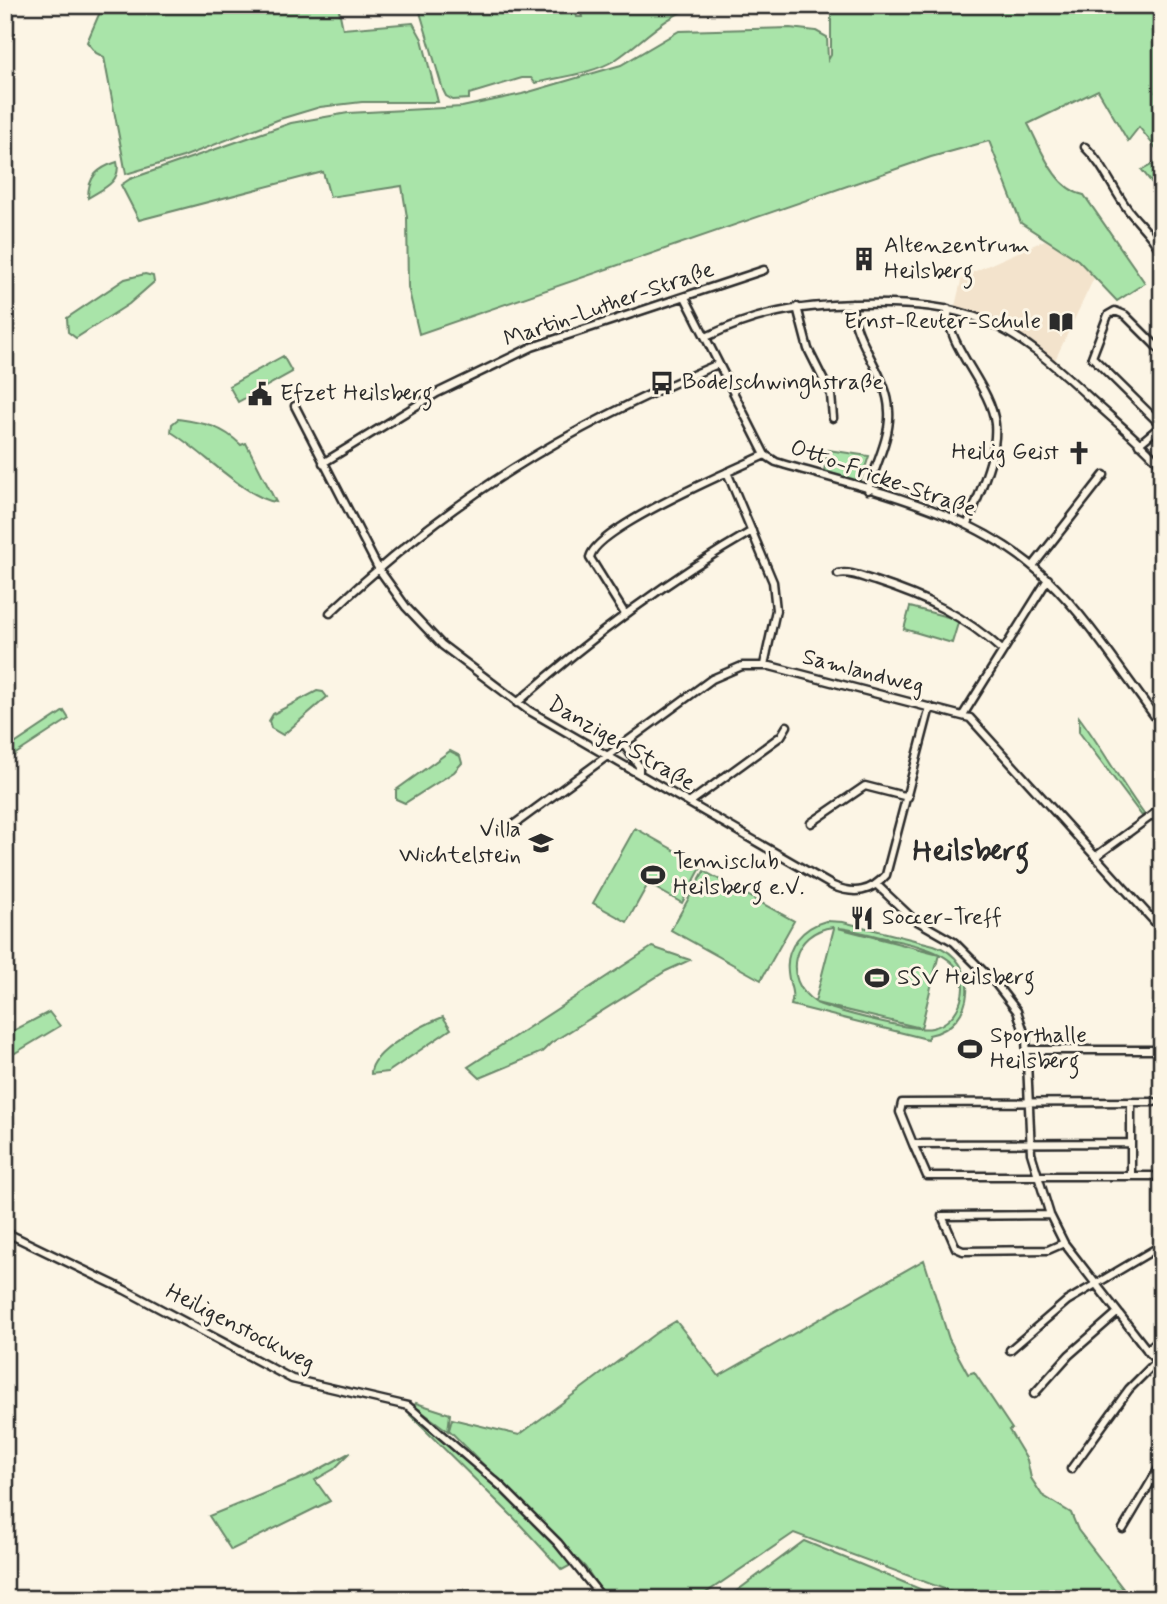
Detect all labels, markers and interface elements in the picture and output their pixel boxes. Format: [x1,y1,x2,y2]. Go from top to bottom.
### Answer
place label: Altenzentrum Heilsberg [884,231,1030,289]
building icon: Altenzentrum Heilsberg [850,245,878,273]
street label: Martin-Luther-Straße [500,255,718,355]
place label: Ernst-Reuter-Schule [844,307,1041,337]
library icon: Ernst-Reuter-Schule [1047,308,1075,336]
place label: Bodelschwinghstraße [682,368,884,400]
bus stop icon: Bodelschwinghstraße [648,369,676,397]
place label: Efzet Heilsberg [280,379,433,411]
public building icon: Efzet Heilsberg [246,380,274,408]
street label: Otto-Fricke-Straße [786,433,980,525]
place label: Heilig Geist [951,438,1059,468]
church icon: Heilig Geist [1065,439,1093,467]
street label: Samlandweg [799,642,927,702]
street label: Danziger Straße [542,690,700,798]
place label: Villa Wichtelstein [399,815,521,871]
school or university icon: Villa Wichtelstein [527,829,555,857]
district label: Heilsberg [913,832,1029,875]
place label: Tennisclub Heilsberg e.V. [673,847,805,905]
sports icon: Tennisclub Heilsberg e.V. [639,861,667,889]
place label: Soccer-Treff [882,903,1002,933]
restaurant icon: Soccer-Treff [848,904,876,932]
place label: SSV Heilsberg [897,963,1035,995]
sports icon: SSV Heilsberg [863,964,891,992]
place label: Sporthalle Heilsberg [990,1021,1087,1079]
sports icon: Sporthalle Heilsberg [956,1035,984,1063]
street label: Heiligenstockweg [160,1277,320,1379]

